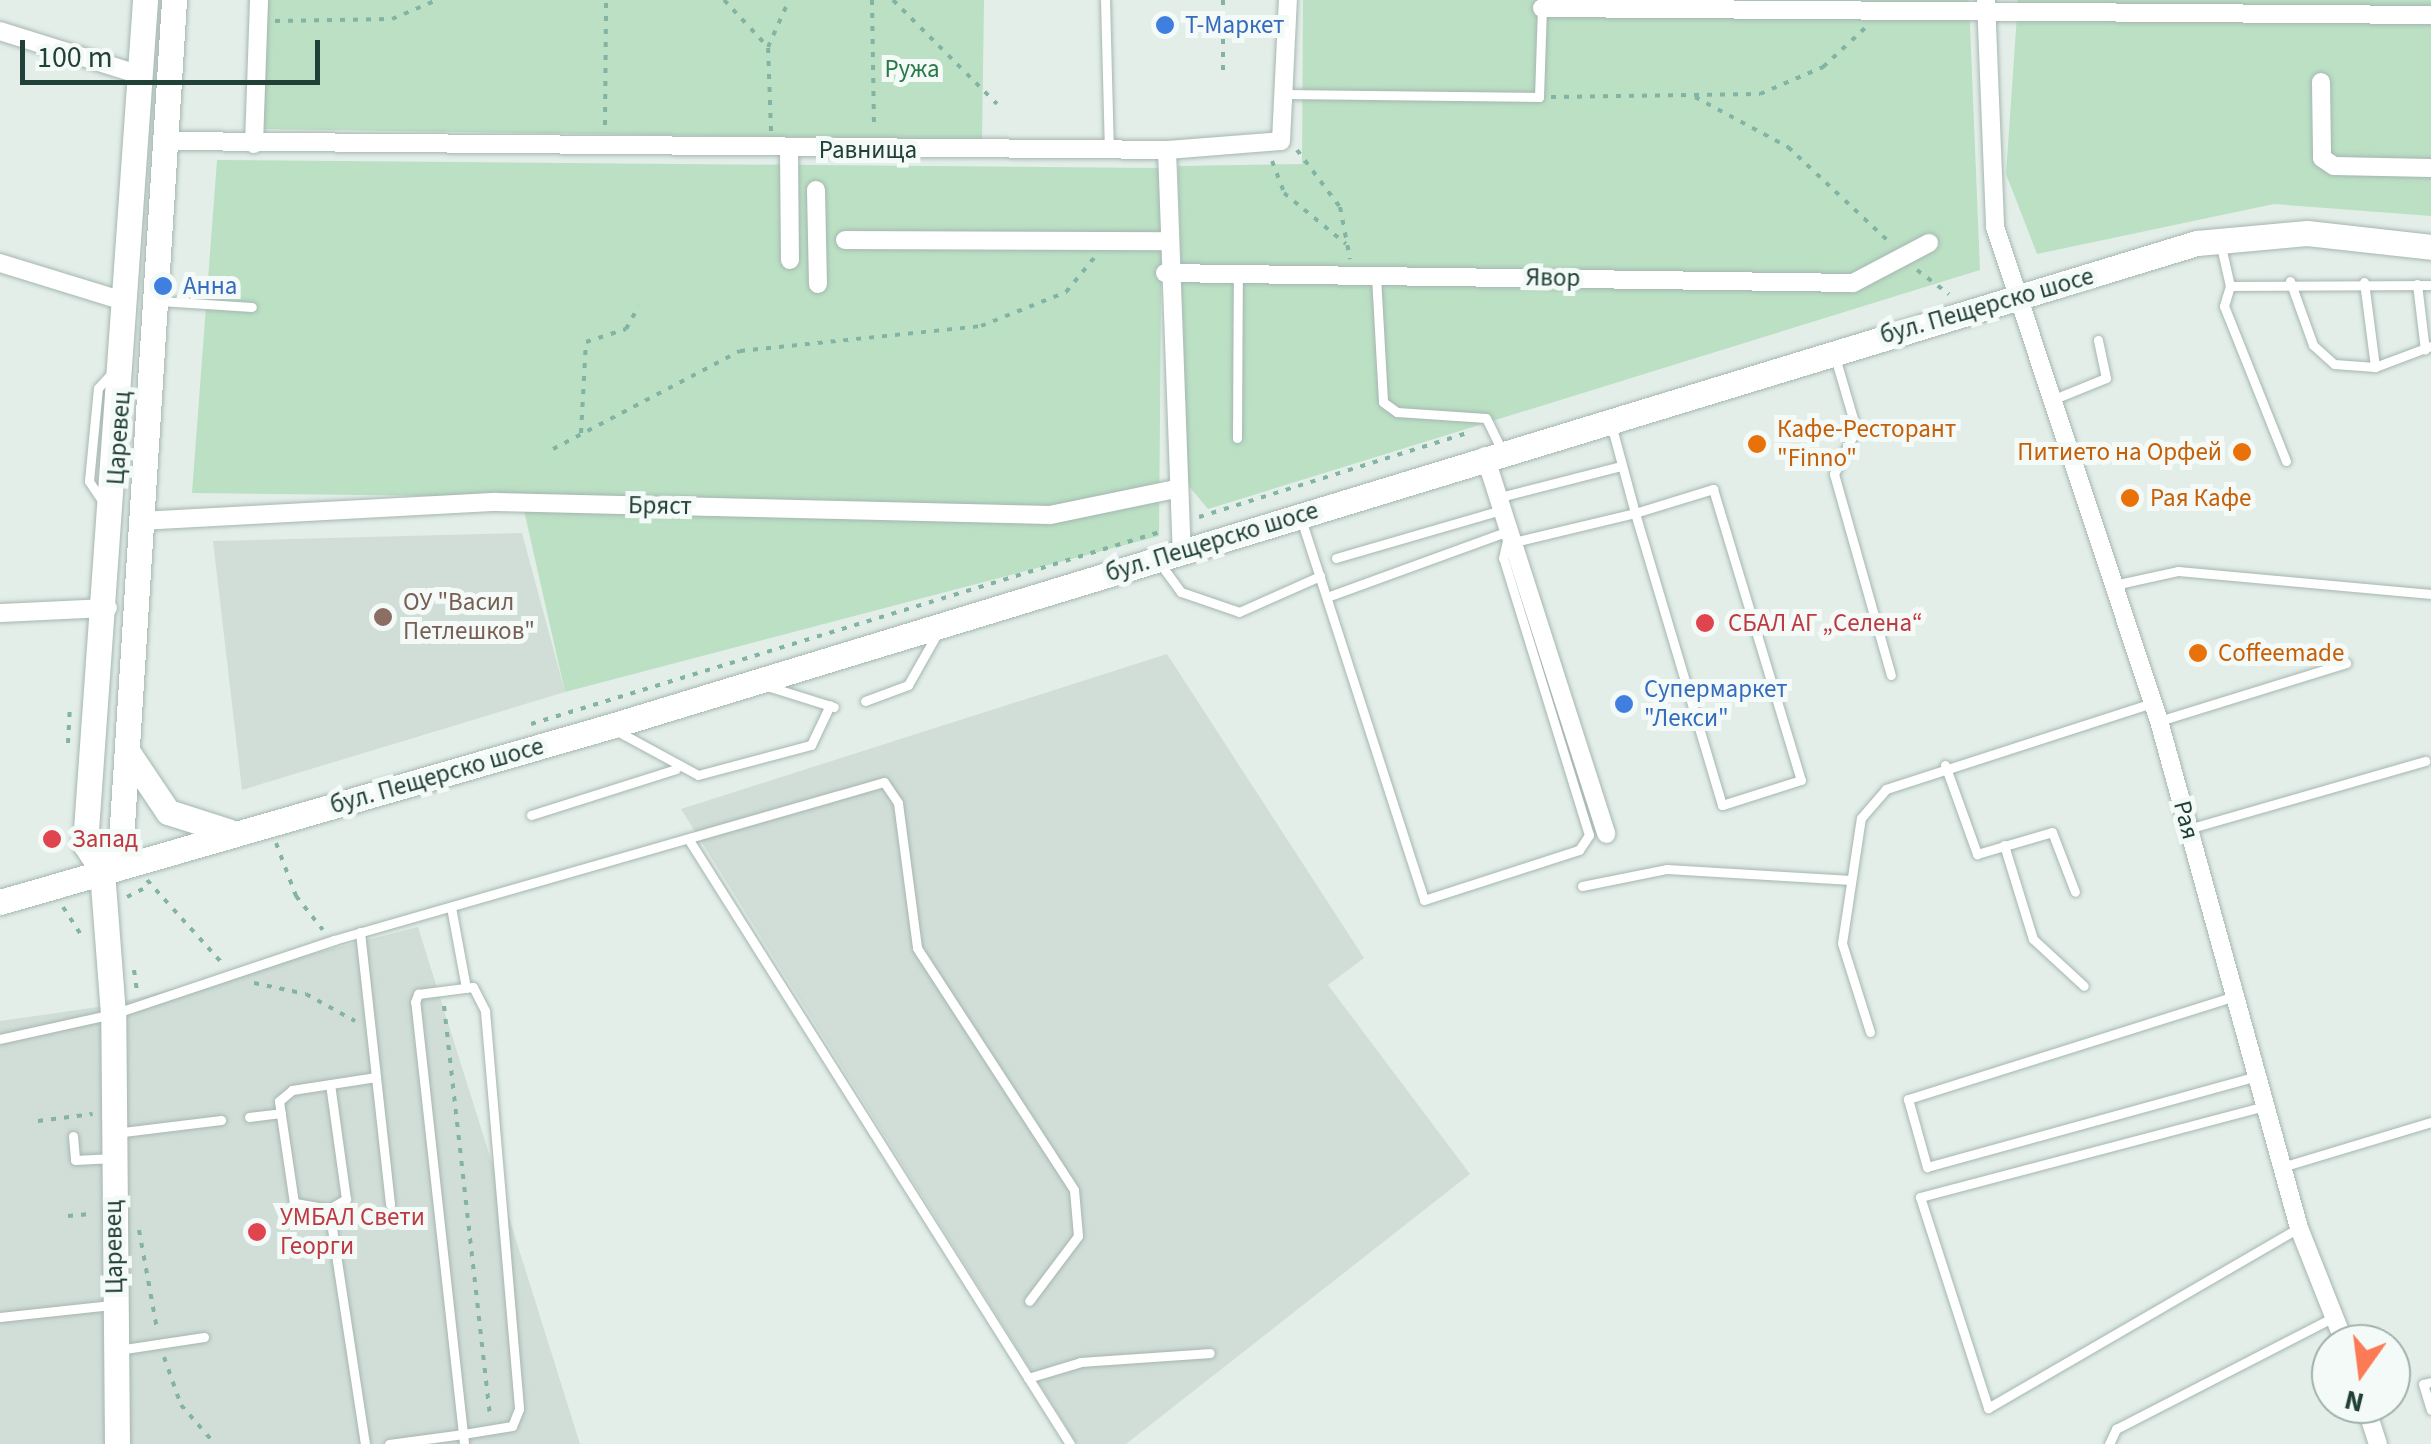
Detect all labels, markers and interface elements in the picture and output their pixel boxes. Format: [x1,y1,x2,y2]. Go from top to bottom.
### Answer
place label: Т-Маркет [1185,10,1285,40]
marker: Т-Маркет [1154,14,1176,36]
scale bar [25,20,325,82]
text: 100 m [37,36,113,79]
park label: Ружа [884,54,940,84]
street label: Равнища [819,135,917,165]
street label: бул. Пещерско шосе [1877,261,2097,351]
street label: Явор [1525,263,1581,293]
place label: Анна [183,271,237,301]
marker: Анна [152,275,174,297]
street label: Царевец [101,390,137,486]
place label: Кафе-Ресторант "Finno" [1777,415,1956,474]
marker: Кафе-Ресторант "Finno" [1746,433,1768,455]
place label: Питието на Орфей [2017,437,2222,467]
marker: Питието на Орфей [2231,441,2253,463]
place label: Рая Кафе [2150,483,2251,513]
marker: Рая Кафе [2119,487,2141,509]
street label: Бряст [628,490,692,522]
street label: бул. Пещерско шосе [1102,495,1322,589]
place label: ОУ "Васил Петлешков" [403,588,535,647]
marker: ОУ "Васил Петлешков" [372,606,394,628]
place label: СБАЛ АГ „Селена“ [1728,608,1923,638]
marker: СБАЛ АГ „Селена“ [1692,610,1718,636]
place label: Coffeemade [2218,638,2344,668]
marker: Coffeemade [2187,642,2209,664]
place label: Супермаркет "Лекси" [1644,675,1788,734]
marker: Супермаркет "Лекси" [1613,693,1635,715]
street label: бул. Пещерско шосе [327,731,547,821]
street label: Рая [2167,797,2205,843]
place label: Запад [72,824,138,854]
marker: Запад [41,828,63,850]
street label: Царевец [98,1200,130,1294]
place label: УМБАЛ Свети Георги [280,1203,425,1262]
marker: УМБАЛ Свети Георги [244,1219,270,1245]
north arrow [2311,1324,2411,1424]
text: N [2340,1380,2368,1423]

